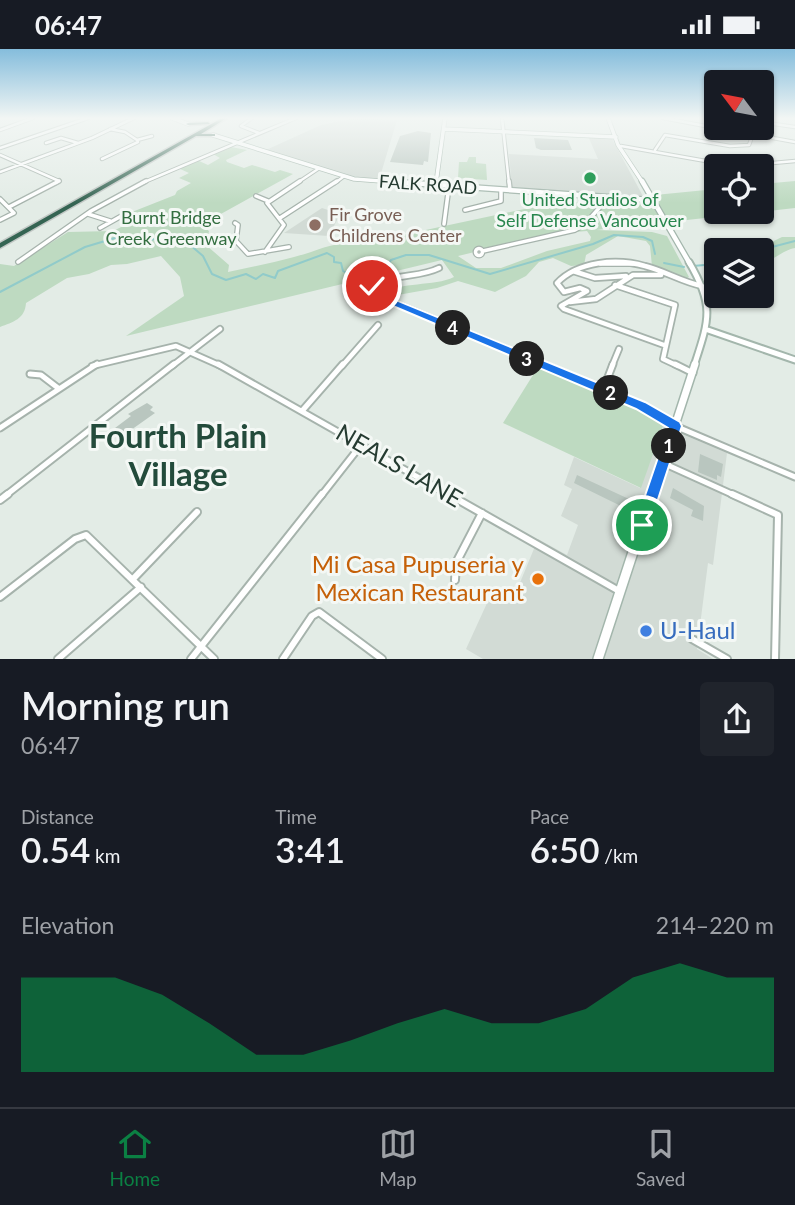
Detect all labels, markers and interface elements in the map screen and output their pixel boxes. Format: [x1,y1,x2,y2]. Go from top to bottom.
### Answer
text: 06:47 [35,9,102,41]
north arrow [704,70,774,140]
map controls [704,70,774,308]
button: locate [704,154,774,224]
street label: FALK ROAD [378,170,478,198]
marker: United Studios of Self Defense Vancouver [582,170,598,186]
place label: United Studios of Self Defense Vancouver [496,188,684,231]
place label: Fir Grove Childrens Center [329,203,462,246]
park label: Burnt Bridge Creek Greenway [105,206,237,249]
marker: Fir Grove Childrens Center [307,217,323,233]
button: layers [704,238,774,308]
pin [342,256,402,316]
icon: check [353,267,391,305]
pin: 4 [435,311,470,345]
text: 4 [447,316,458,339]
pin: 3 [510,341,544,377]
text: 3 [521,347,532,370]
pin: 2 [594,375,628,411]
text: 2 [605,381,616,404]
district label: Fourth Plain Village [89,415,267,493]
street label: NEALS LANE [332,417,468,512]
pin: 1 [652,429,686,463]
text: 1 [663,434,674,457]
pin [612,495,672,555]
icon: arrive [623,506,661,544]
place label: Mi Casa Pupuseria y Mexican Restaurant [312,549,525,606]
marker: Mi Casa Pupuseria y Mexican Restaurant [530,571,546,587]
place label: U-Haul [660,615,736,644]
marker: U-Haul [638,623,654,639]
text: Morning run [21,682,230,728]
button: share [700,682,774,756]
text: 06:47 [21,731,80,759]
text: Distance [21,805,94,828]
text: Time [275,805,317,828]
text: Pace [530,805,569,828]
text: 0.54 [21,828,90,870]
text: 3:41 [275,828,345,870]
text: 6:50 [530,828,599,870]
text: km [90,844,120,867]
text: /km [599,844,638,867]
text: Elevation [21,911,114,939]
text: 214–220 m [656,911,774,939]
tab: Home [109,1125,160,1190]
tab: Map [379,1125,417,1190]
tab: Saved [636,1125,686,1190]

